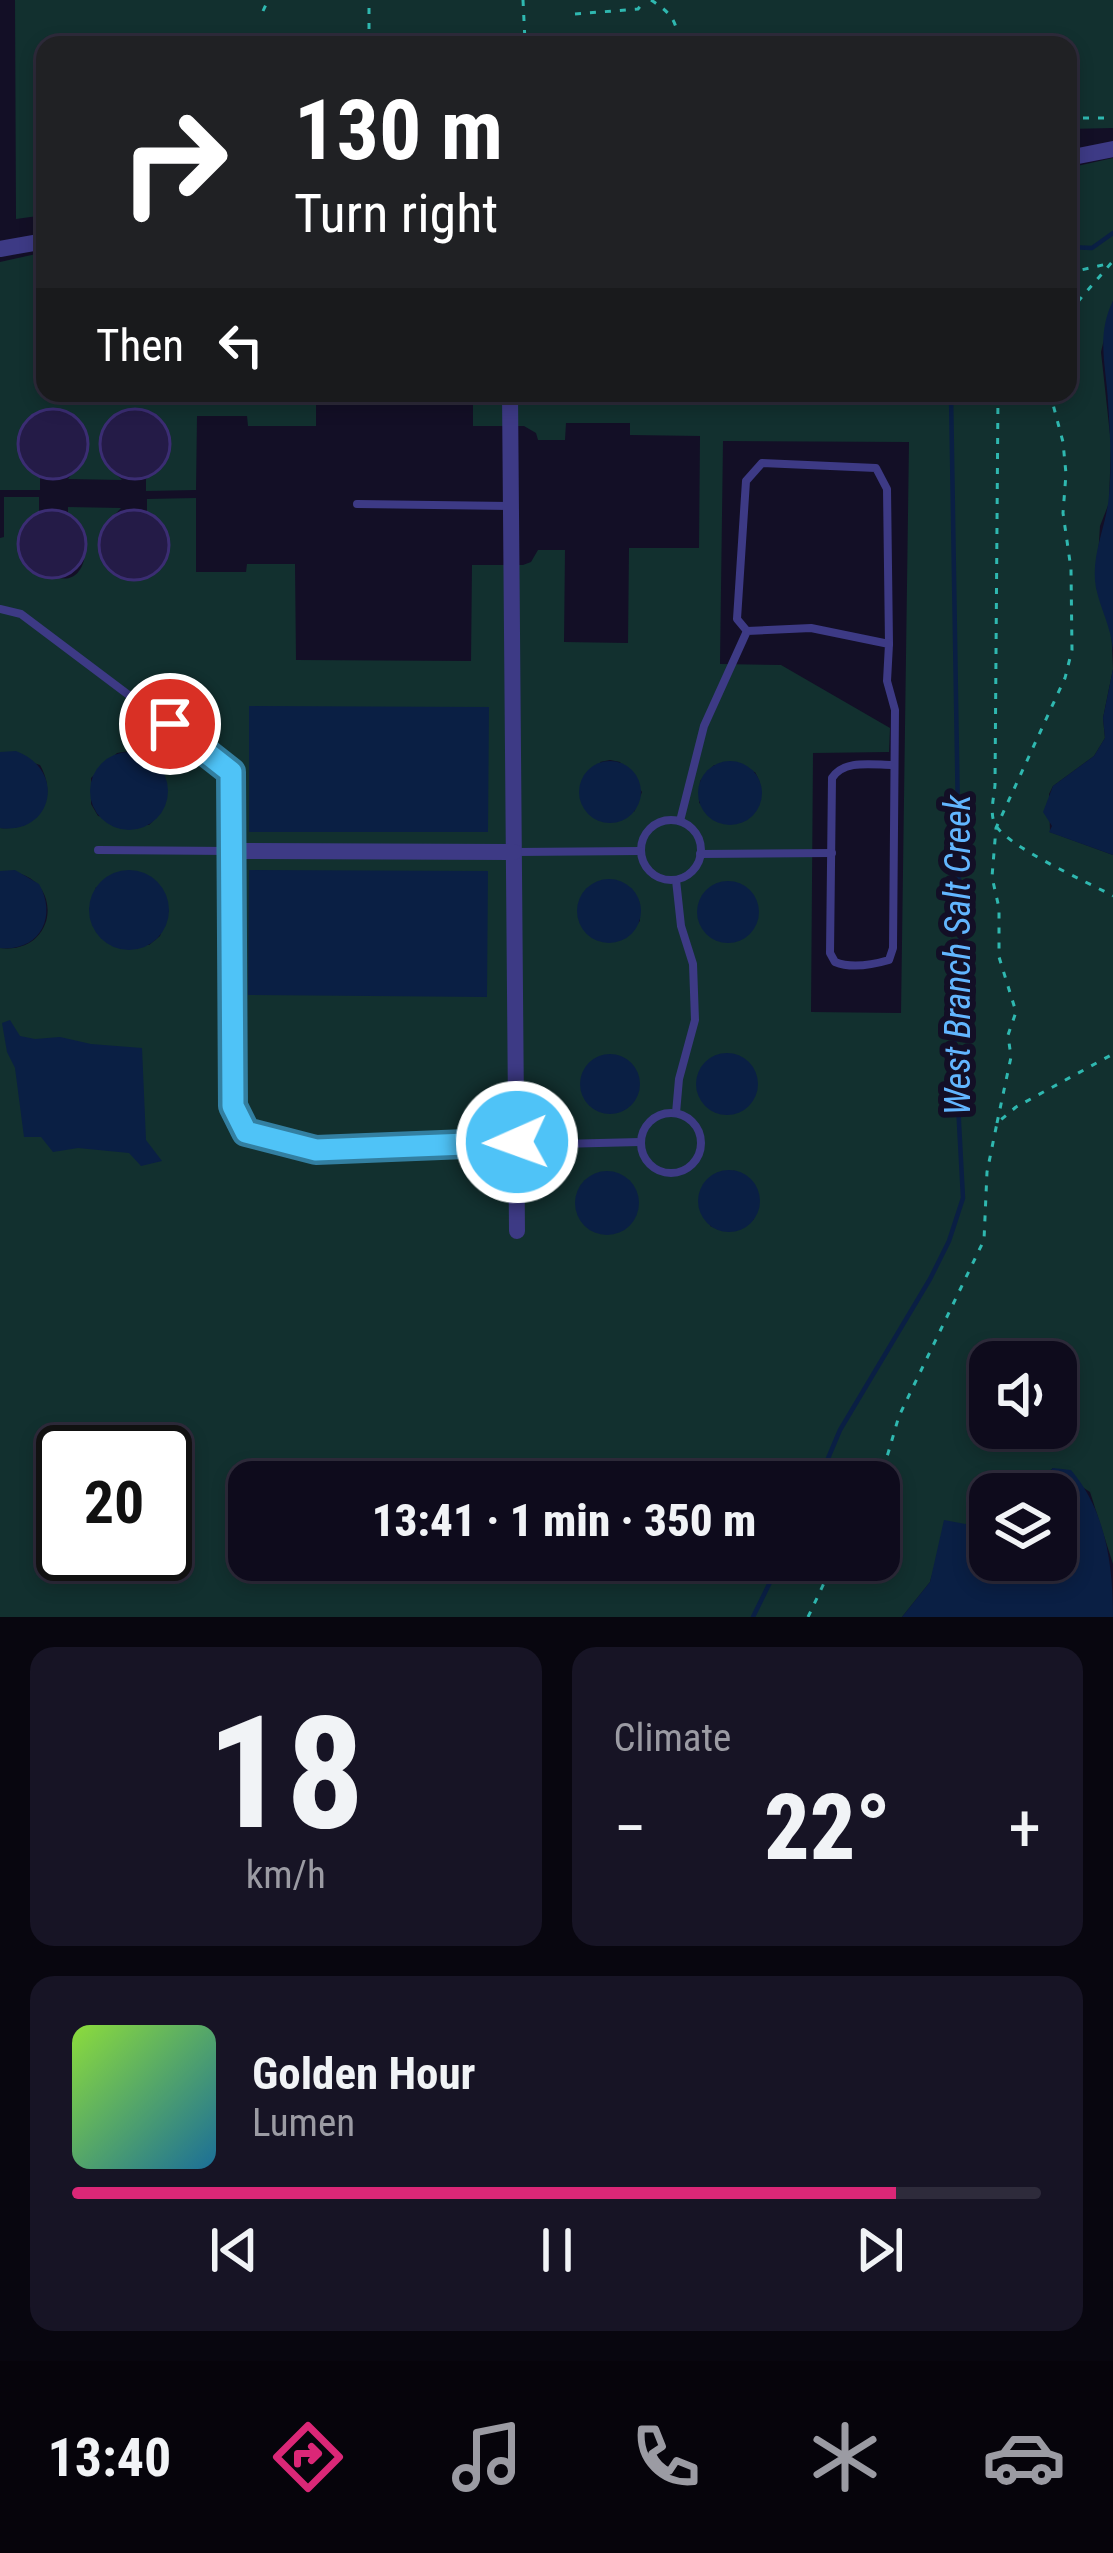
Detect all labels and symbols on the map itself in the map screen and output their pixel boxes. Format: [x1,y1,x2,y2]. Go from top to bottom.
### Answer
pin [119,673,221,775]
water label: West Branch Salt Creek [937,793,979,1115]
position arrow [454,1079,580,1205]
speed limit sign: 20 [36,1425,192,1581]

